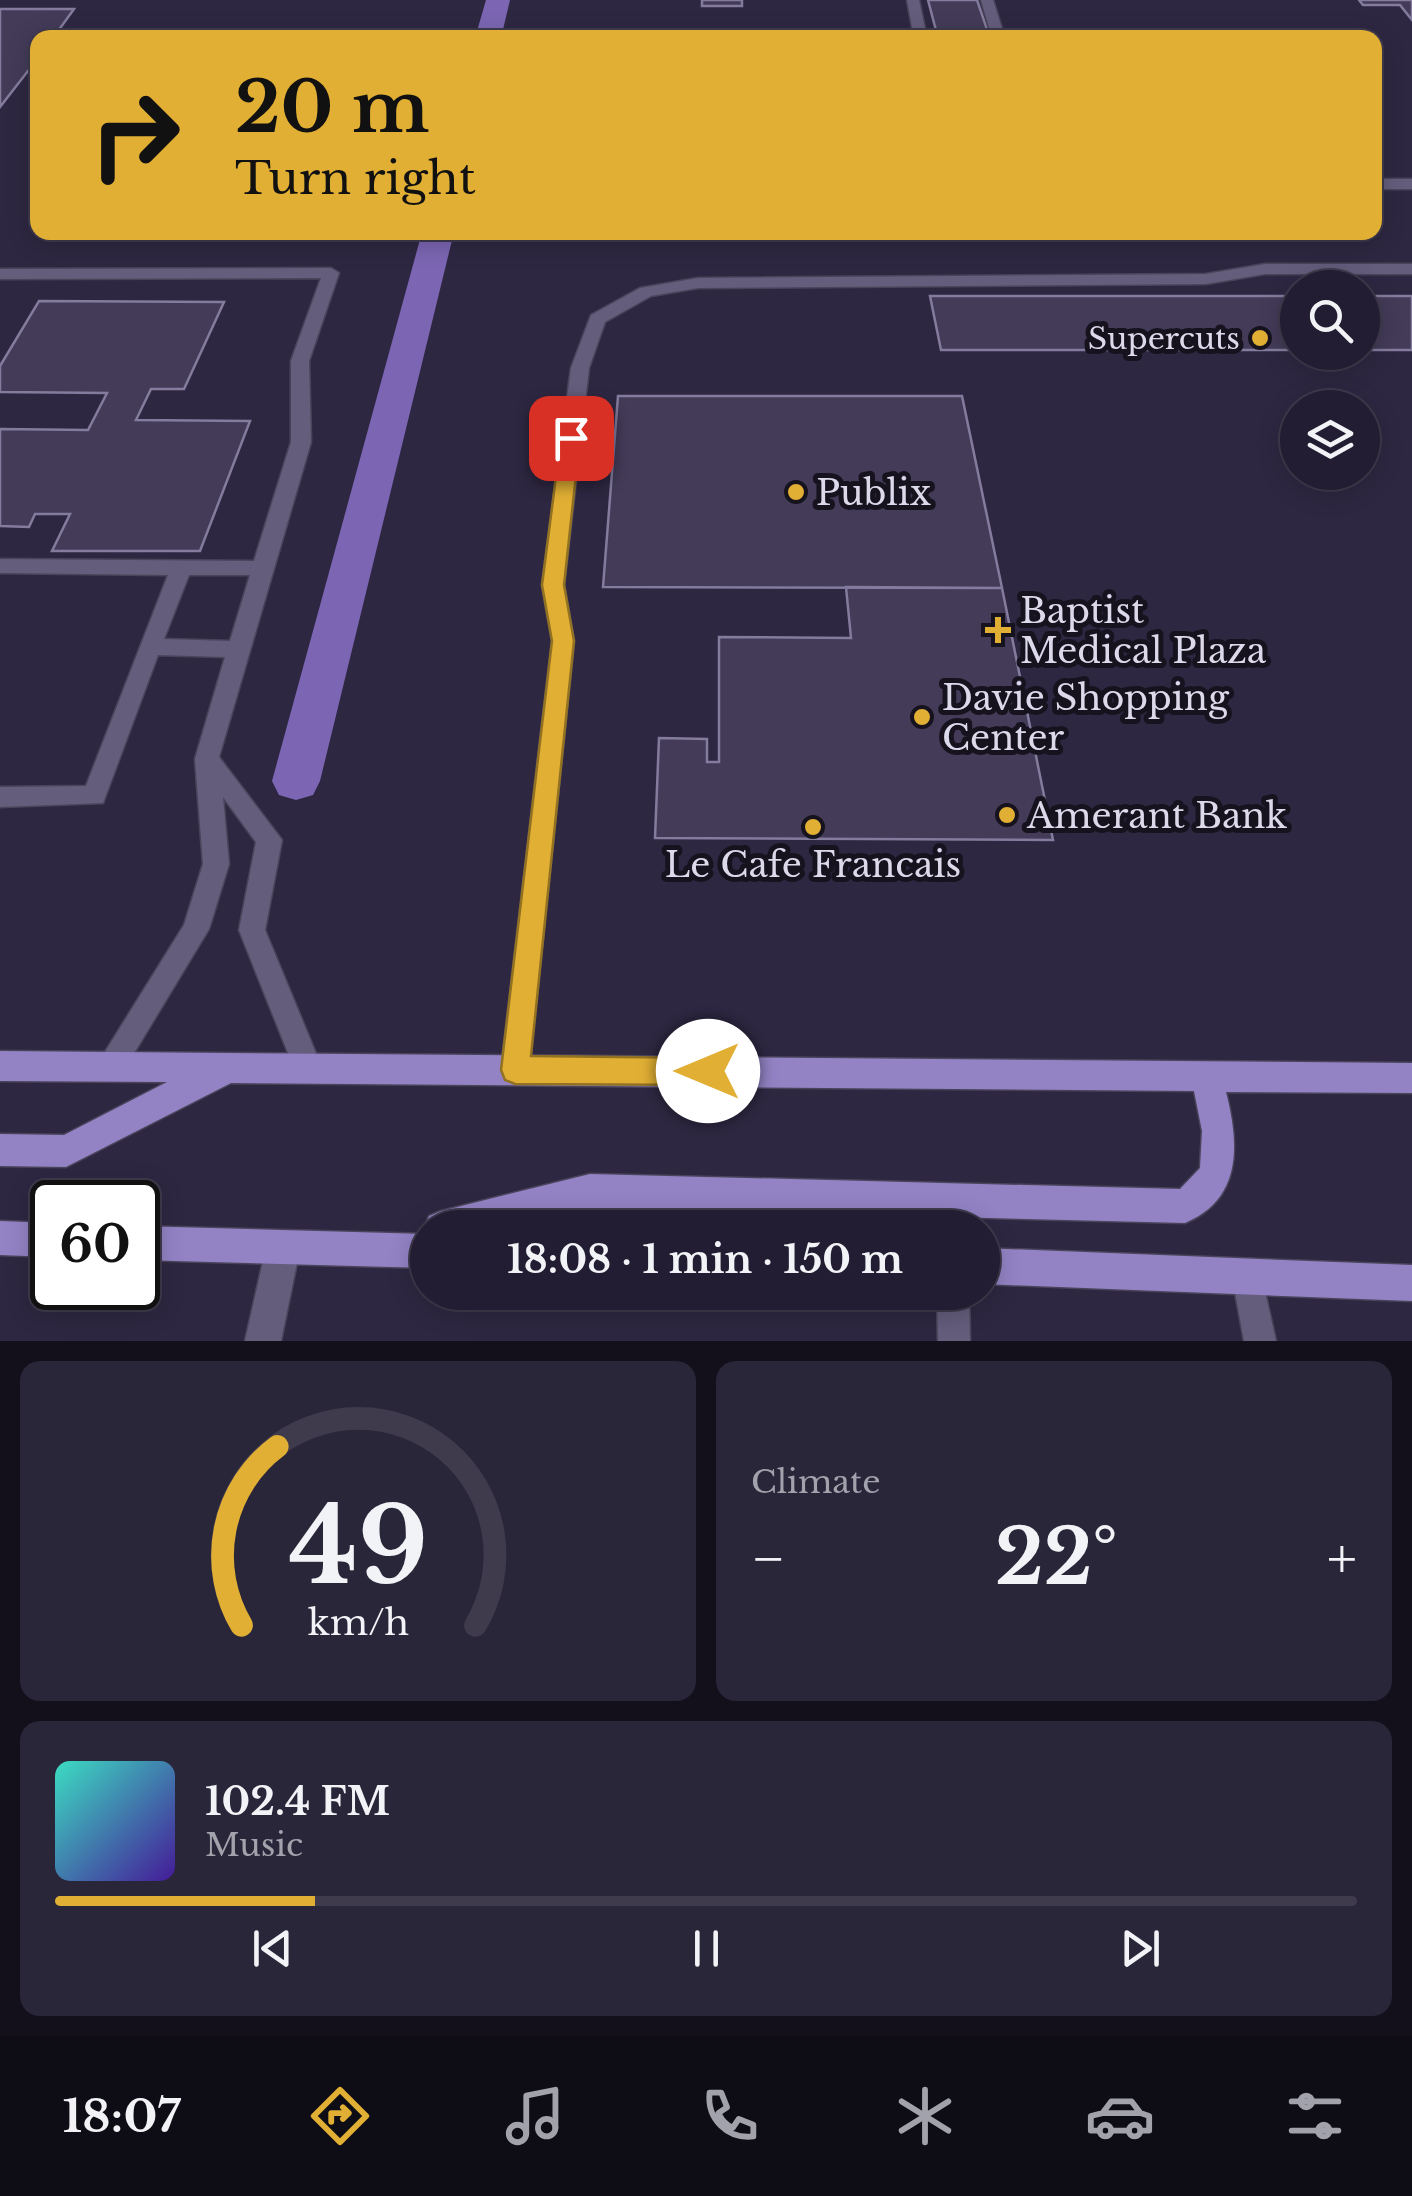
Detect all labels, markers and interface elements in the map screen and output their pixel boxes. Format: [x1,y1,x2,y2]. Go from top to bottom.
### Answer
text: 20 m [235,64,429,151]
icon: right [70,70,200,200]
text: Turn right [235,150,476,206]
map controls [1280,270,1380,490]
button: search [1280,270,1380,370]
place label: Supercuts [1088,320,1240,357]
marker: Supercuts [1249,327,1271,349]
button: layers [1280,390,1380,490]
pin [529,396,614,481]
icon: arrive [544,411,599,466]
place label: Publix [816,471,931,514]
marker: Publix [785,481,807,503]
place label: Baptist Medical Plaza [1020,589,1267,672]
marker: Baptist Medical Plaza [985,617,1011,643]
place label: Davie Shopping Center [942,676,1230,759]
marker: Davie Shopping Center [911,706,933,728]
place label: Amerant Bank [1026,794,1287,837]
marker: Amerant Bank [996,804,1018,826]
marker: Le Cafe Francais [802,816,824,838]
place label: Le Cafe Francais [665,843,961,886]
position arrow [656,1019,760,1123]
speed limit sign: 60 [30,1180,160,1310]
text: 18:08 · 1 min · 150 m [507,1236,903,1283]
text: Climate [751,1462,880,1502]
text: 49 [288,1482,428,1611]
text: 22° [995,1511,1118,1604]
text: − [751,1525,786,1593]
text: + [1327,1525,1357,1593]
text: km/h [307,1600,409,1645]
text: 102.4 FM [205,1778,390,1825]
text: Music [205,1825,303,1865]
icon: previous [245,1921,300,1976]
icon: pause [679,1921,734,1976]
icon: next [1113,1921,1168,1976]
icon: directions [305,2081,375,2151]
icon: music [500,2081,570,2151]
icon: phone [695,2081,765,2151]
icon: climate [890,2081,960,2151]
icon: car [1085,2081,1155,2151]
icon: filters [1280,2081,1350,2151]
text: 18:07 [62,2088,181,2144]

